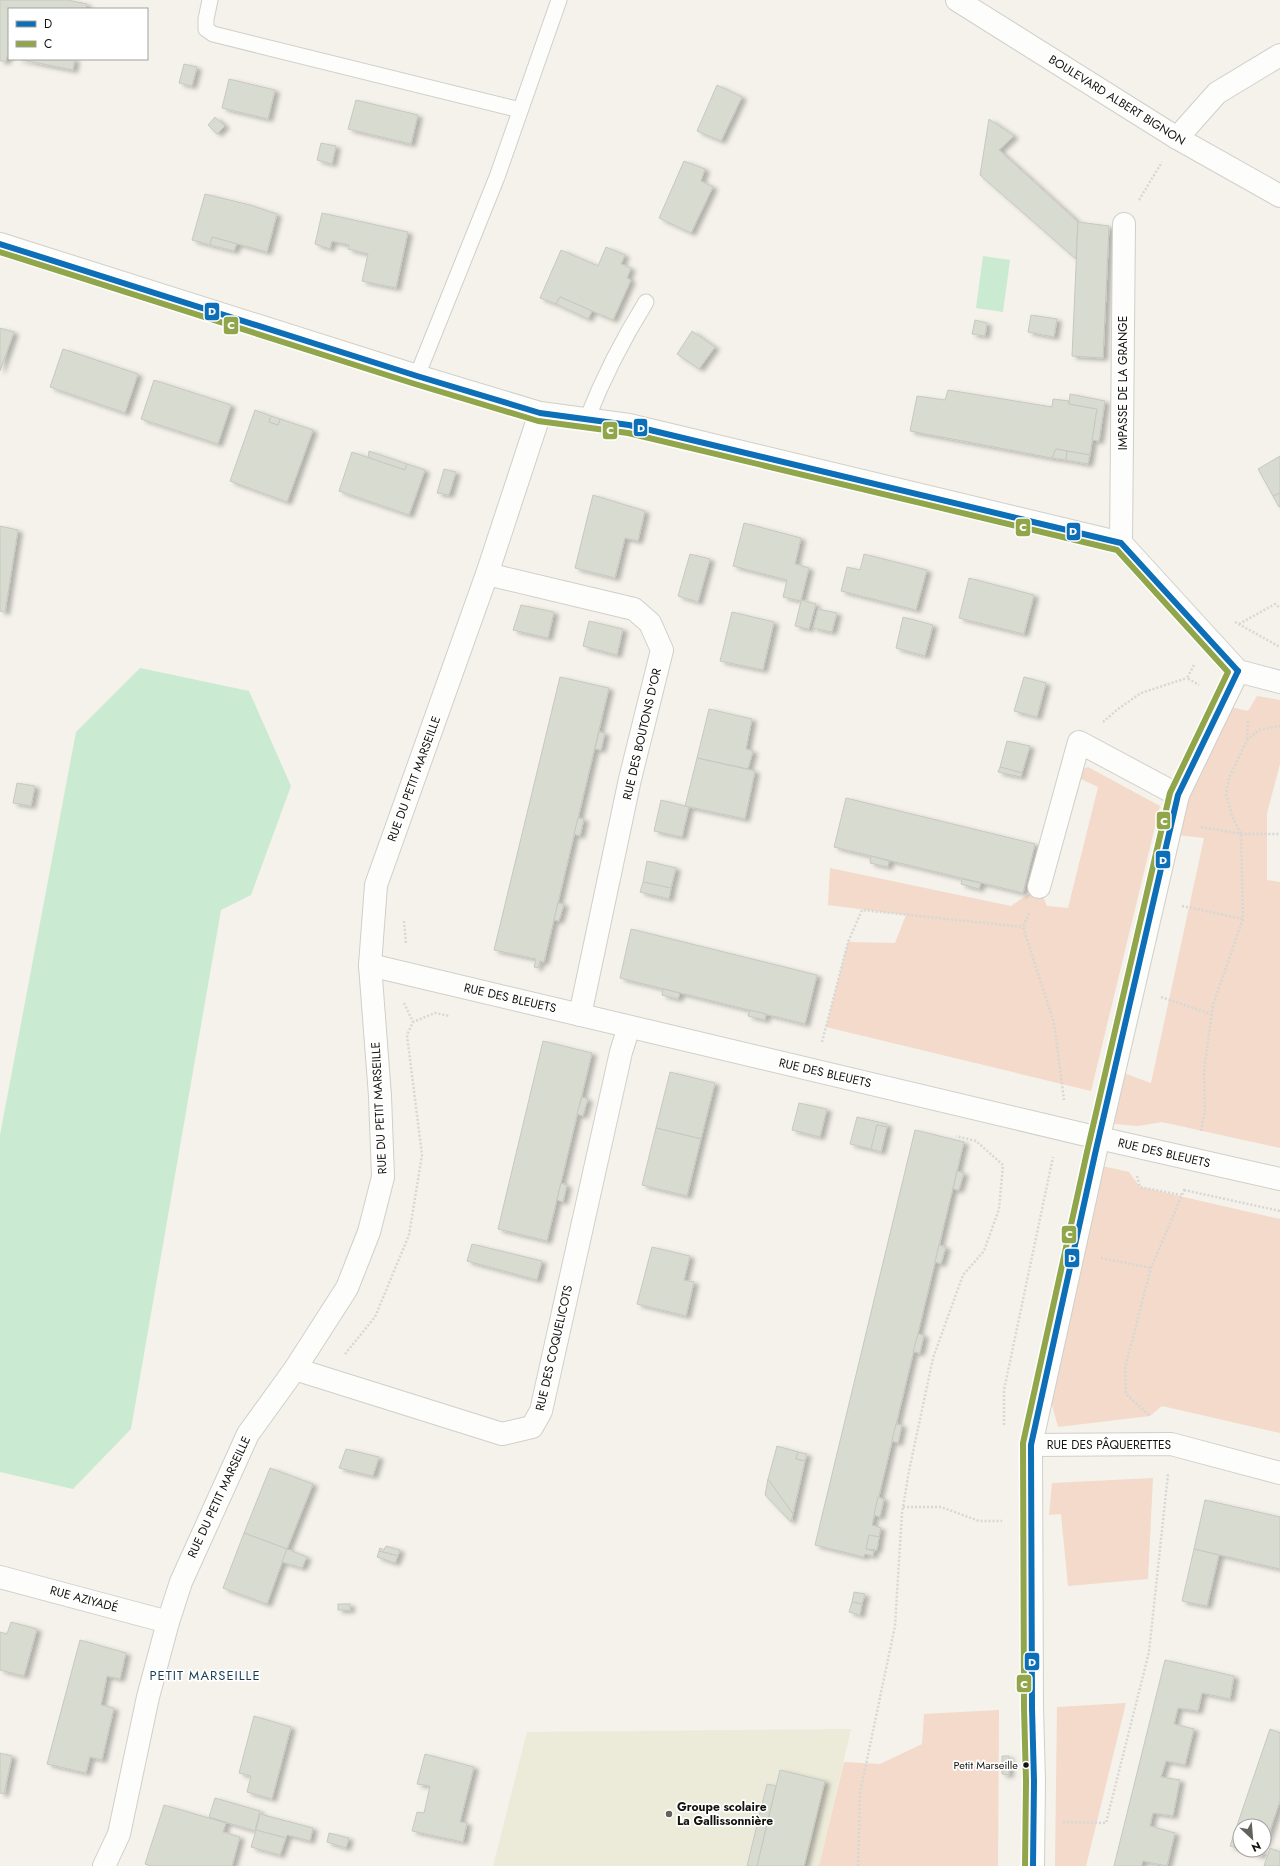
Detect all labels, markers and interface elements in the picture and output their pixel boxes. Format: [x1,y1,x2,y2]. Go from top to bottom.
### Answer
legend [8,8,148,60]
text: D [44,15,52,33]
text: C [44,35,52,53]
street label: BOULEVARD ALBERT BIGNON [1045,50,1189,150]
line badge: D [204,302,220,321]
text: D [208,303,216,319]
line badge: C [223,316,239,335]
street label: IMPASSE DE LA GRANGE [1114,316,1132,450]
text: C [227,317,235,333]
line badge: D [633,418,648,437]
text: D [637,420,645,436]
line badge: C [602,421,618,440]
text: C [606,422,614,438]
line badge: C [1015,518,1031,537]
text: C [1019,519,1027,535]
line badge: D [1066,522,1081,541]
text: D [1069,523,1077,539]
street label: RUE DES BOUTONS D'OR [618,666,666,802]
street label: RUE DU PETIT MARSEILLE [383,714,445,844]
line badge: C [1156,811,1171,830]
text: C [1160,813,1168,829]
line badge: D [1155,850,1171,869]
text: D [1159,852,1167,868]
street label: RUE DES BLEUETS [462,979,558,1017]
street label: RUE DU PETIT MARSEILLE [367,1041,391,1175]
street label: RUE DES BLEUETS [777,1054,873,1092]
street label: RUE DES BLEUETS [1116,1134,1212,1172]
line badge: C [1061,1225,1077,1244]
text: C [1065,1226,1073,1242]
line badge: D [1064,1248,1080,1268]
text: D [1068,1250,1076,1266]
street label: RUE DES COQUELICOTS [531,1283,577,1413]
street label: RUE DU PETIT MARSEILLE [183,1433,255,1561]
street label: RUE DES PÂQUERETTES [1047,1436,1172,1454]
street label: RUE AZIYADÉ [48,1581,120,1617]
line badge: D [1024,1652,1040,1671]
text: D [1028,1654,1036,1670]
district label: PETIT MARSEILLE [149,1666,261,1685]
line badge: C [1016,1674,1032,1693]
text: C [1020,1676,1028,1692]
place label: Petit Marseille [954,1757,1018,1773]
marker: Petit Marseille [1021,1760,1031,1770]
place label: Groupe scolaire La Gallissonnière [677,1798,773,1830]
marker: Groupe scolaire La Gallissonnière [664,1809,674,1819]
north arrow [1232,1818,1272,1858]
text: N [1249,1838,1264,1856]

